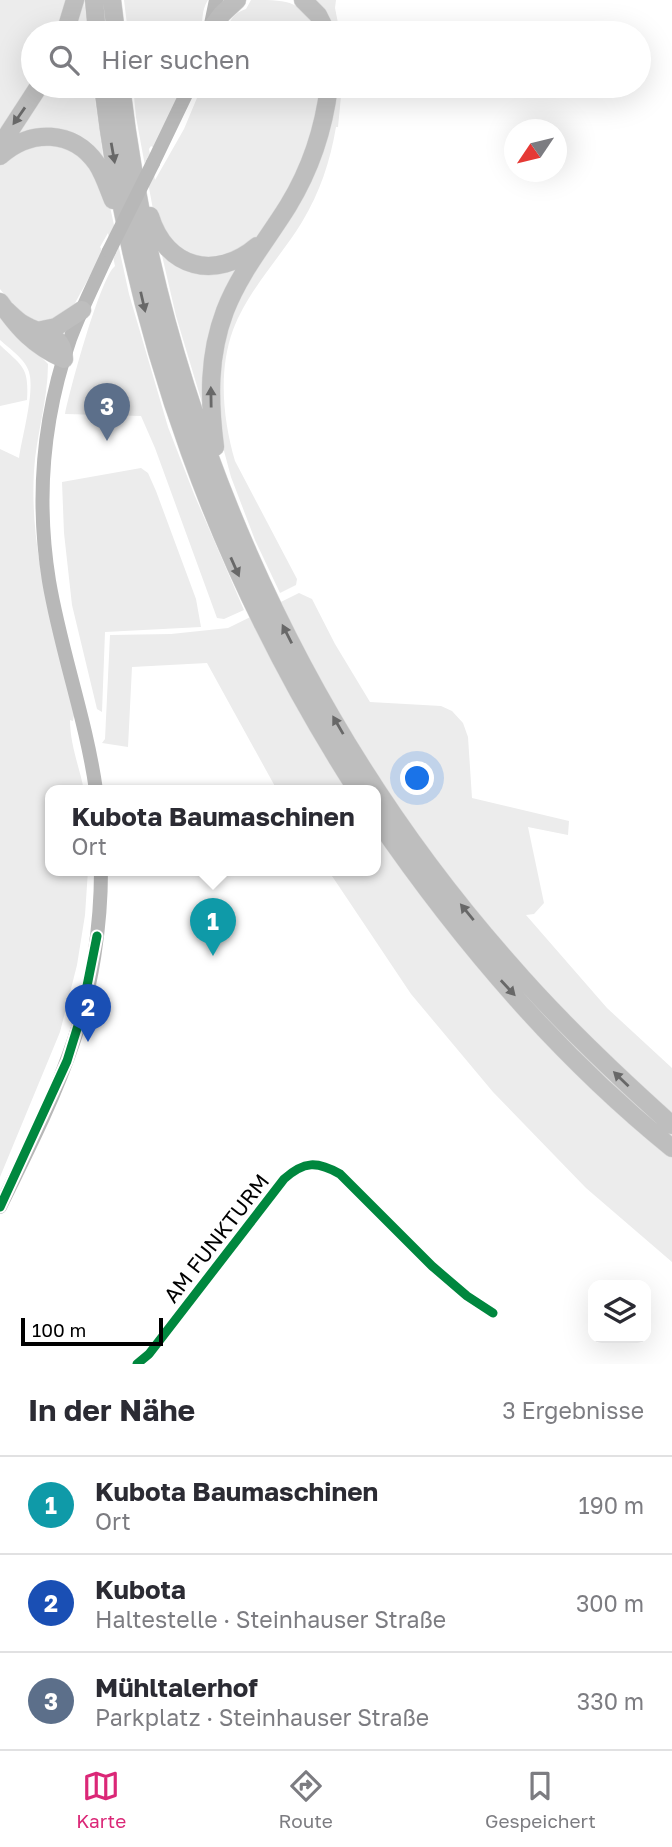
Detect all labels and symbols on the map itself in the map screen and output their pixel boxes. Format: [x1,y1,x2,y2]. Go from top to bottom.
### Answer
one-way arrow [12,107,26,125]
north arrow [504,119,567,182]
one-way arrow [107,142,118,164]
one-way arrow [137,291,148,313]
pin: 3 [84,383,130,441]
one-way arrow [205,385,216,407]
one-way arrow [229,557,241,577]
one-way arrow [282,624,293,644]
one-way arrow [331,716,344,735]
your location [400,761,434,795]
pin: 1 [190,898,236,956]
one-way arrow [460,904,475,921]
one-way arrow [500,979,516,997]
pin: 2 [65,984,111,1042]
one-way arrow [613,1071,630,1087]
street label: AM FUNKTURM [158,1168,274,1308]
scale bar [21,1315,163,1347]

